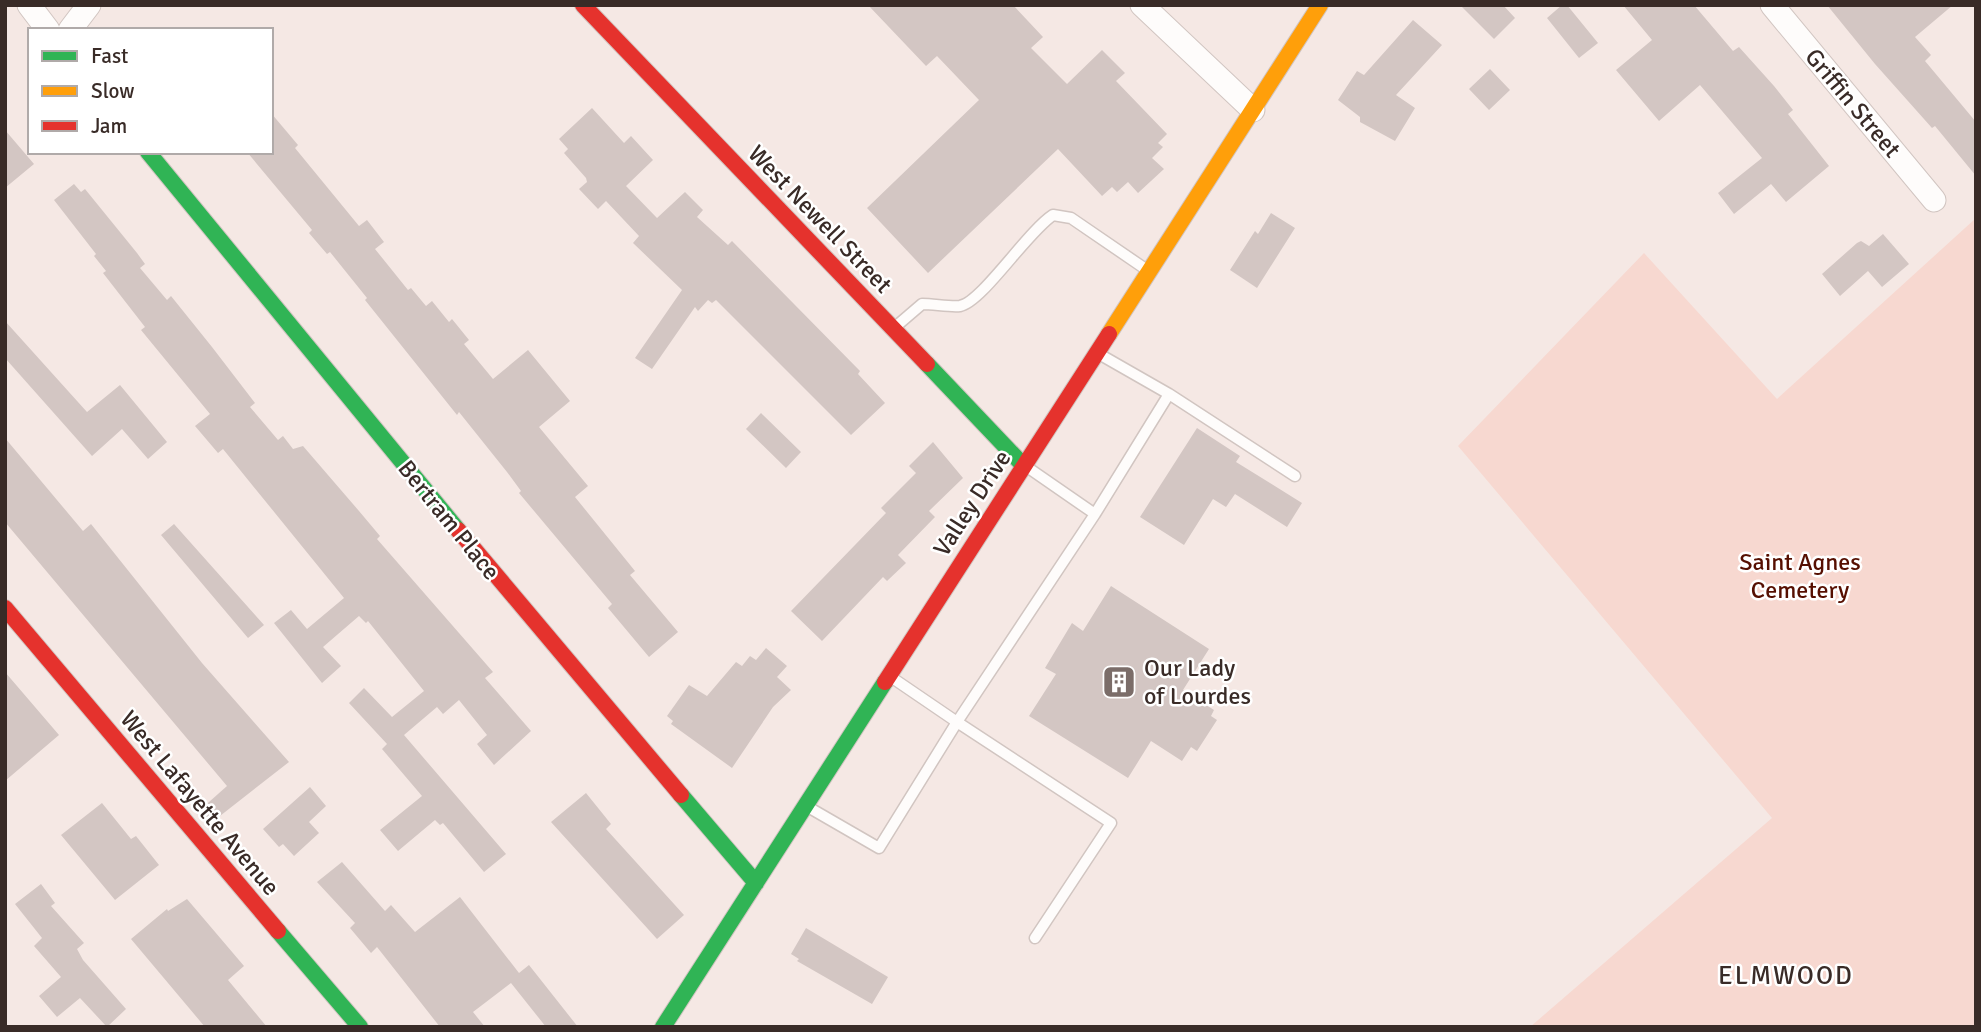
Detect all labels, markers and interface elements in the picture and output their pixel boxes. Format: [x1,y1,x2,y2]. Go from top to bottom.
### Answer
legend [28,28,273,154]
street label: Griffin Street [1799,42,1907,164]
text: Fast [91,43,128,69]
text: Slow [91,78,135,104]
text: Jam [91,113,127,139]
street label: West Newell Street [742,139,898,299]
street label: Valley Drive [927,444,1017,562]
street label: Bertram Place [392,454,506,586]
park label: Saint Agnes Cemetery [1739,547,1861,605]
place label: Our Lady of Lourdes [1144,653,1251,711]
building icon: Our Lady of Lourdes [1100,663,1138,701]
street label: West Lafayette Avenue [114,705,286,901]
district label: ELMWOOD [1718,960,1854,992]

